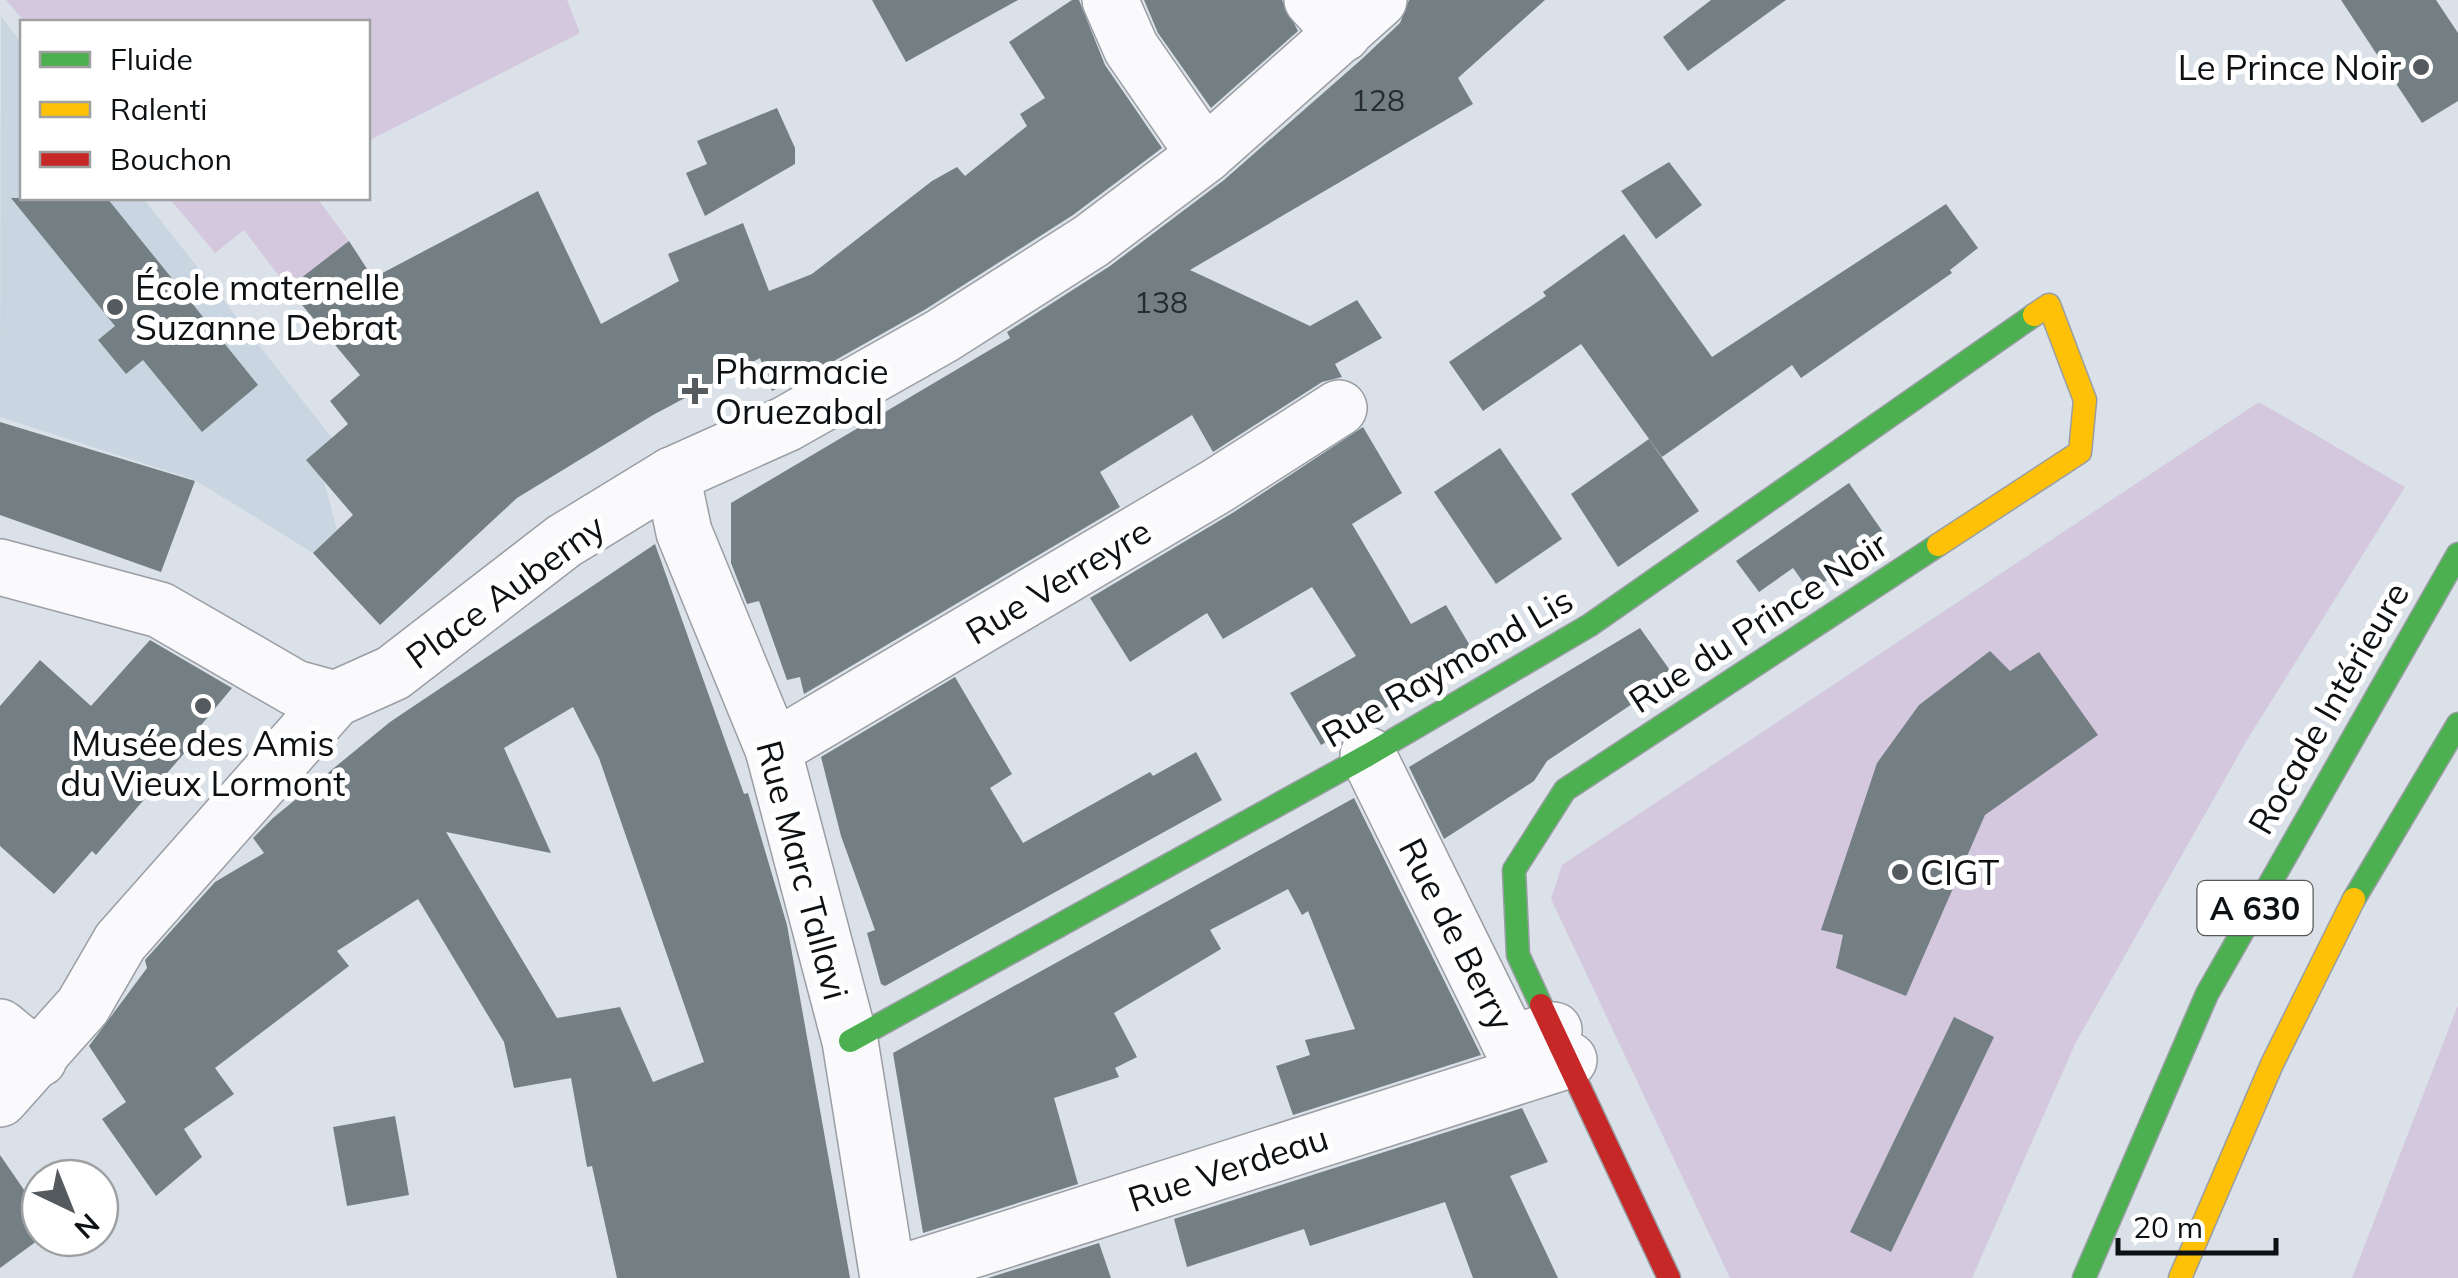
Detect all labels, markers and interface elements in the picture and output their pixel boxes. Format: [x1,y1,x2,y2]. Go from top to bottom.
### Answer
legend [20,20,370,200]
text: Fluide [110,40,193,78]
place label: Le Prince Noir [2178,45,2401,89]
marker: Le Prince Noir [2410,56,2432,78]
house number: 128 [1351,81,1405,119]
text: Ralenti [110,90,207,128]
text: Bouchon [110,140,232,178]
place label: École maternelle Suzanne Debrat [135,265,400,349]
house number: 138 [1134,283,1188,321]
marker: École maternelle Suzanne Debrat [104,296,126,318]
place label: Pharmacie Oruezabal [715,349,888,433]
marker: Pharmacie Oruezabal [684,380,706,402]
street label: Place Auberny [397,504,613,678]
street label: Rue Verreyre [957,509,1159,653]
street label: Rue du Prince Noir [1621,522,1896,722]
street label: Rocade Intérieure [2238,574,2418,842]
street label: Rue Raymond Lis [1314,577,1580,757]
marker: Musée des Amis du Vieux Lormont [192,695,214,717]
place label: Musée des Amis du Vieux Lormont [60,721,346,805]
street label: Rue Marc Tallavi [747,736,859,1004]
street label: Rue de Berry [1390,831,1524,1038]
place label: CIGT [1920,850,1999,894]
marker: CIGT [1889,861,1911,883]
road number: A 630 [2198,881,2312,935]
street label: Rue Verdeau [1122,1115,1334,1221]
north arrow [20,1158,120,1258]
scale bar [2118,1193,2276,1255]
text: N [68,1207,107,1247]
text: 20 m [2133,1208,2203,1246]

